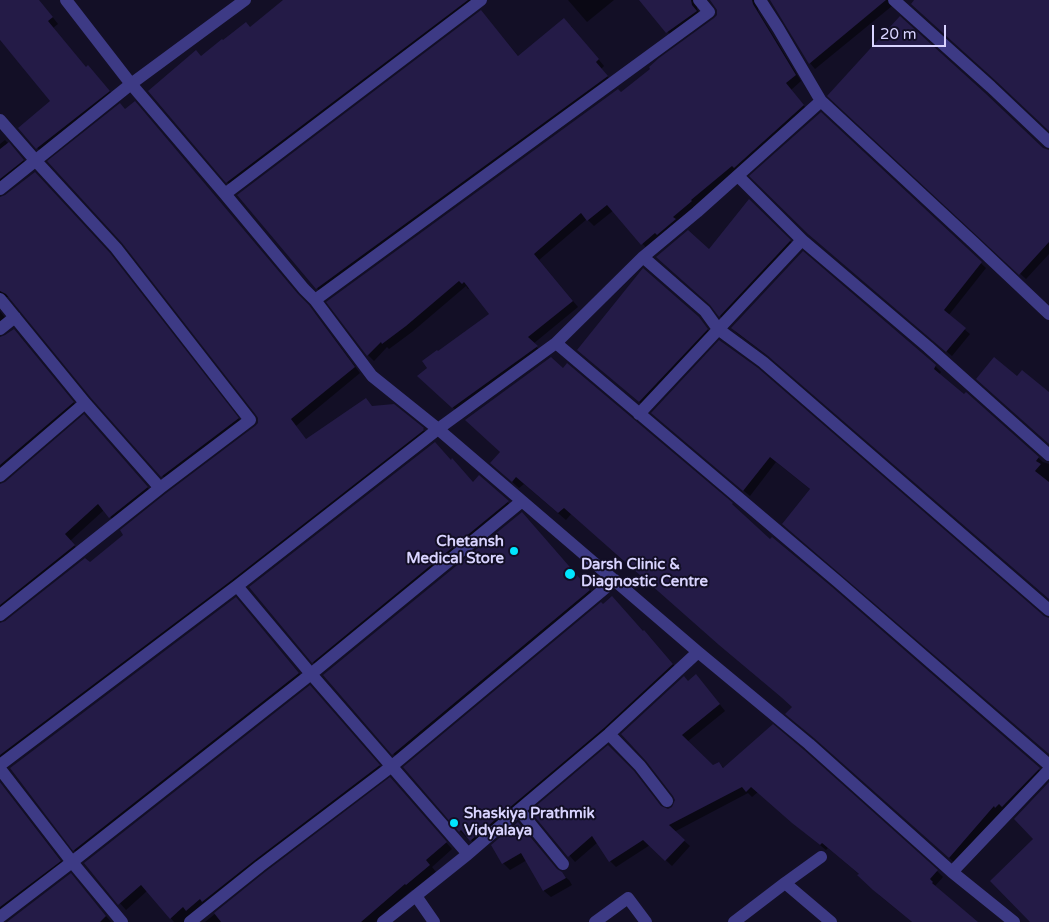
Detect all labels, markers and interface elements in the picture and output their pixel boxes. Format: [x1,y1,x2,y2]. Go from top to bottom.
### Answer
scale bar [874,15,948,47]
text: 20 m [880,25,917,43]
place label: Chetansh Medical Store [406,533,504,568]
marker: Chetansh Medical Store [508,545,520,557]
place label: Darsh Clinic & Diagnostic Centre [581,556,708,591]
marker: Darsh Clinic & Diagnostic Centre [563,567,577,581]
place label: Shaskiya Prathmik Vidyalaya [464,805,595,840]
marker: Shaskiya Prathmik Vidyalaya [448,817,460,829]

